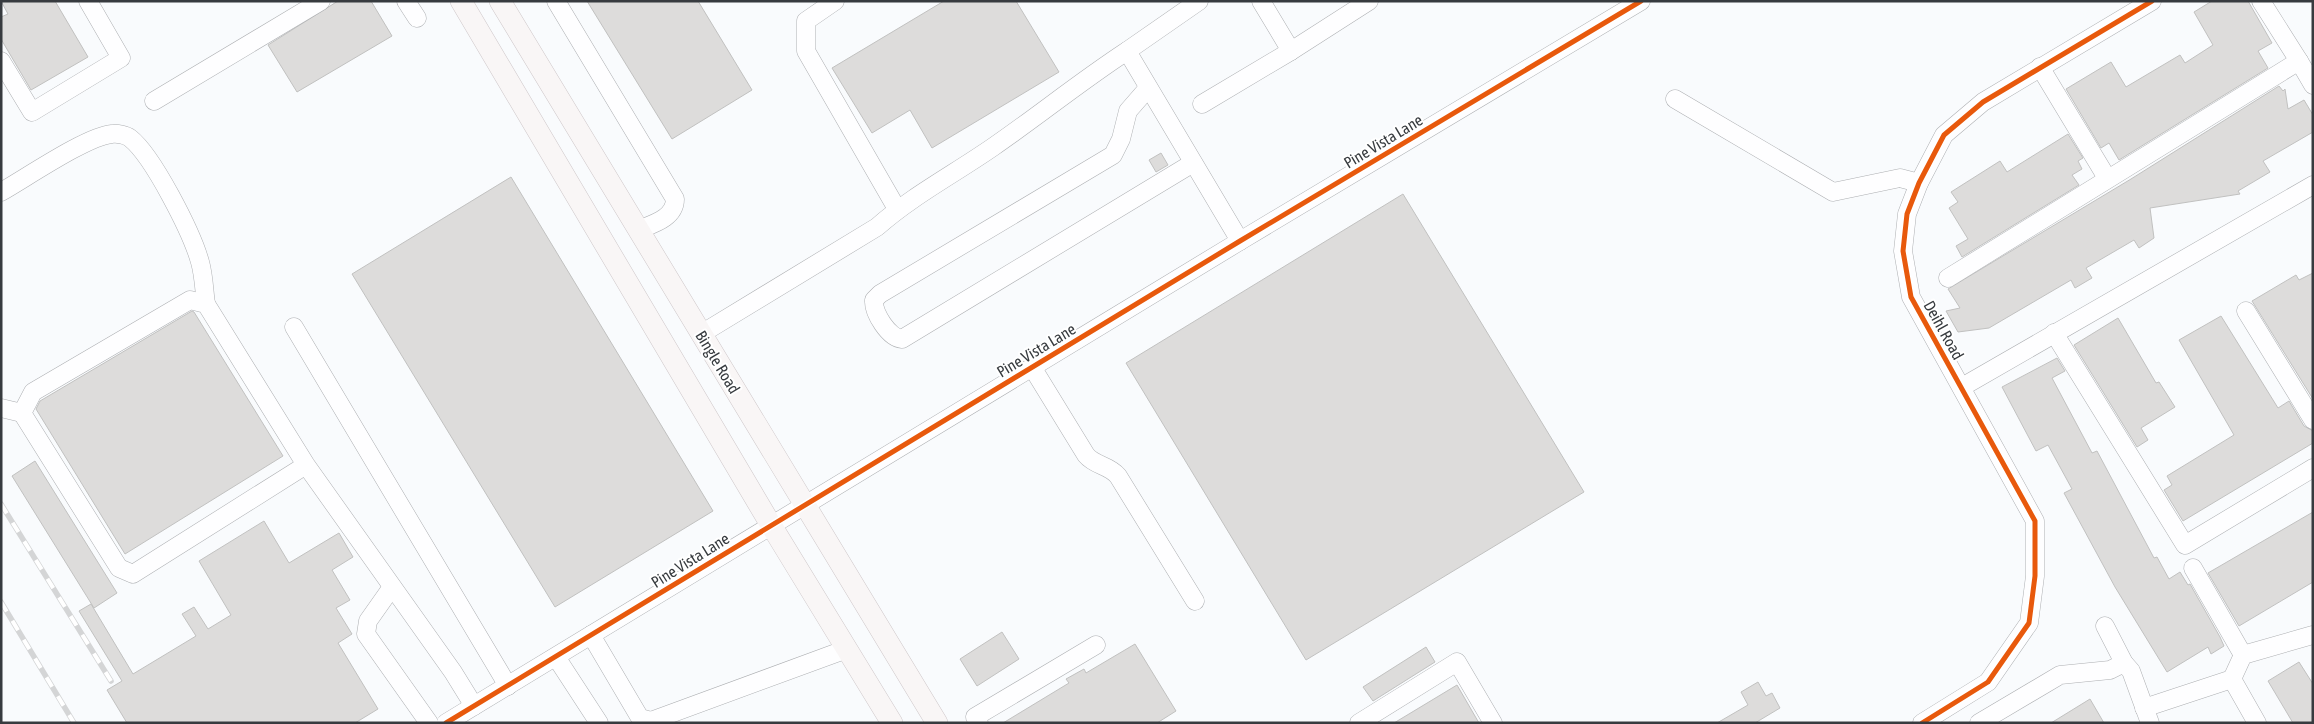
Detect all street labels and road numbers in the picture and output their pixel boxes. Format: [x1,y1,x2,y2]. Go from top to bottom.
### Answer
street label: Pine Vista Lane [1340,110,1426,172]
street label: Deihl Road [1920,297,1968,363]
street label: Pine Vista Lane [993,319,1079,381]
street label: Bingle Road [691,327,744,397]
street label: Pine Vista Lane [648,529,732,591]

